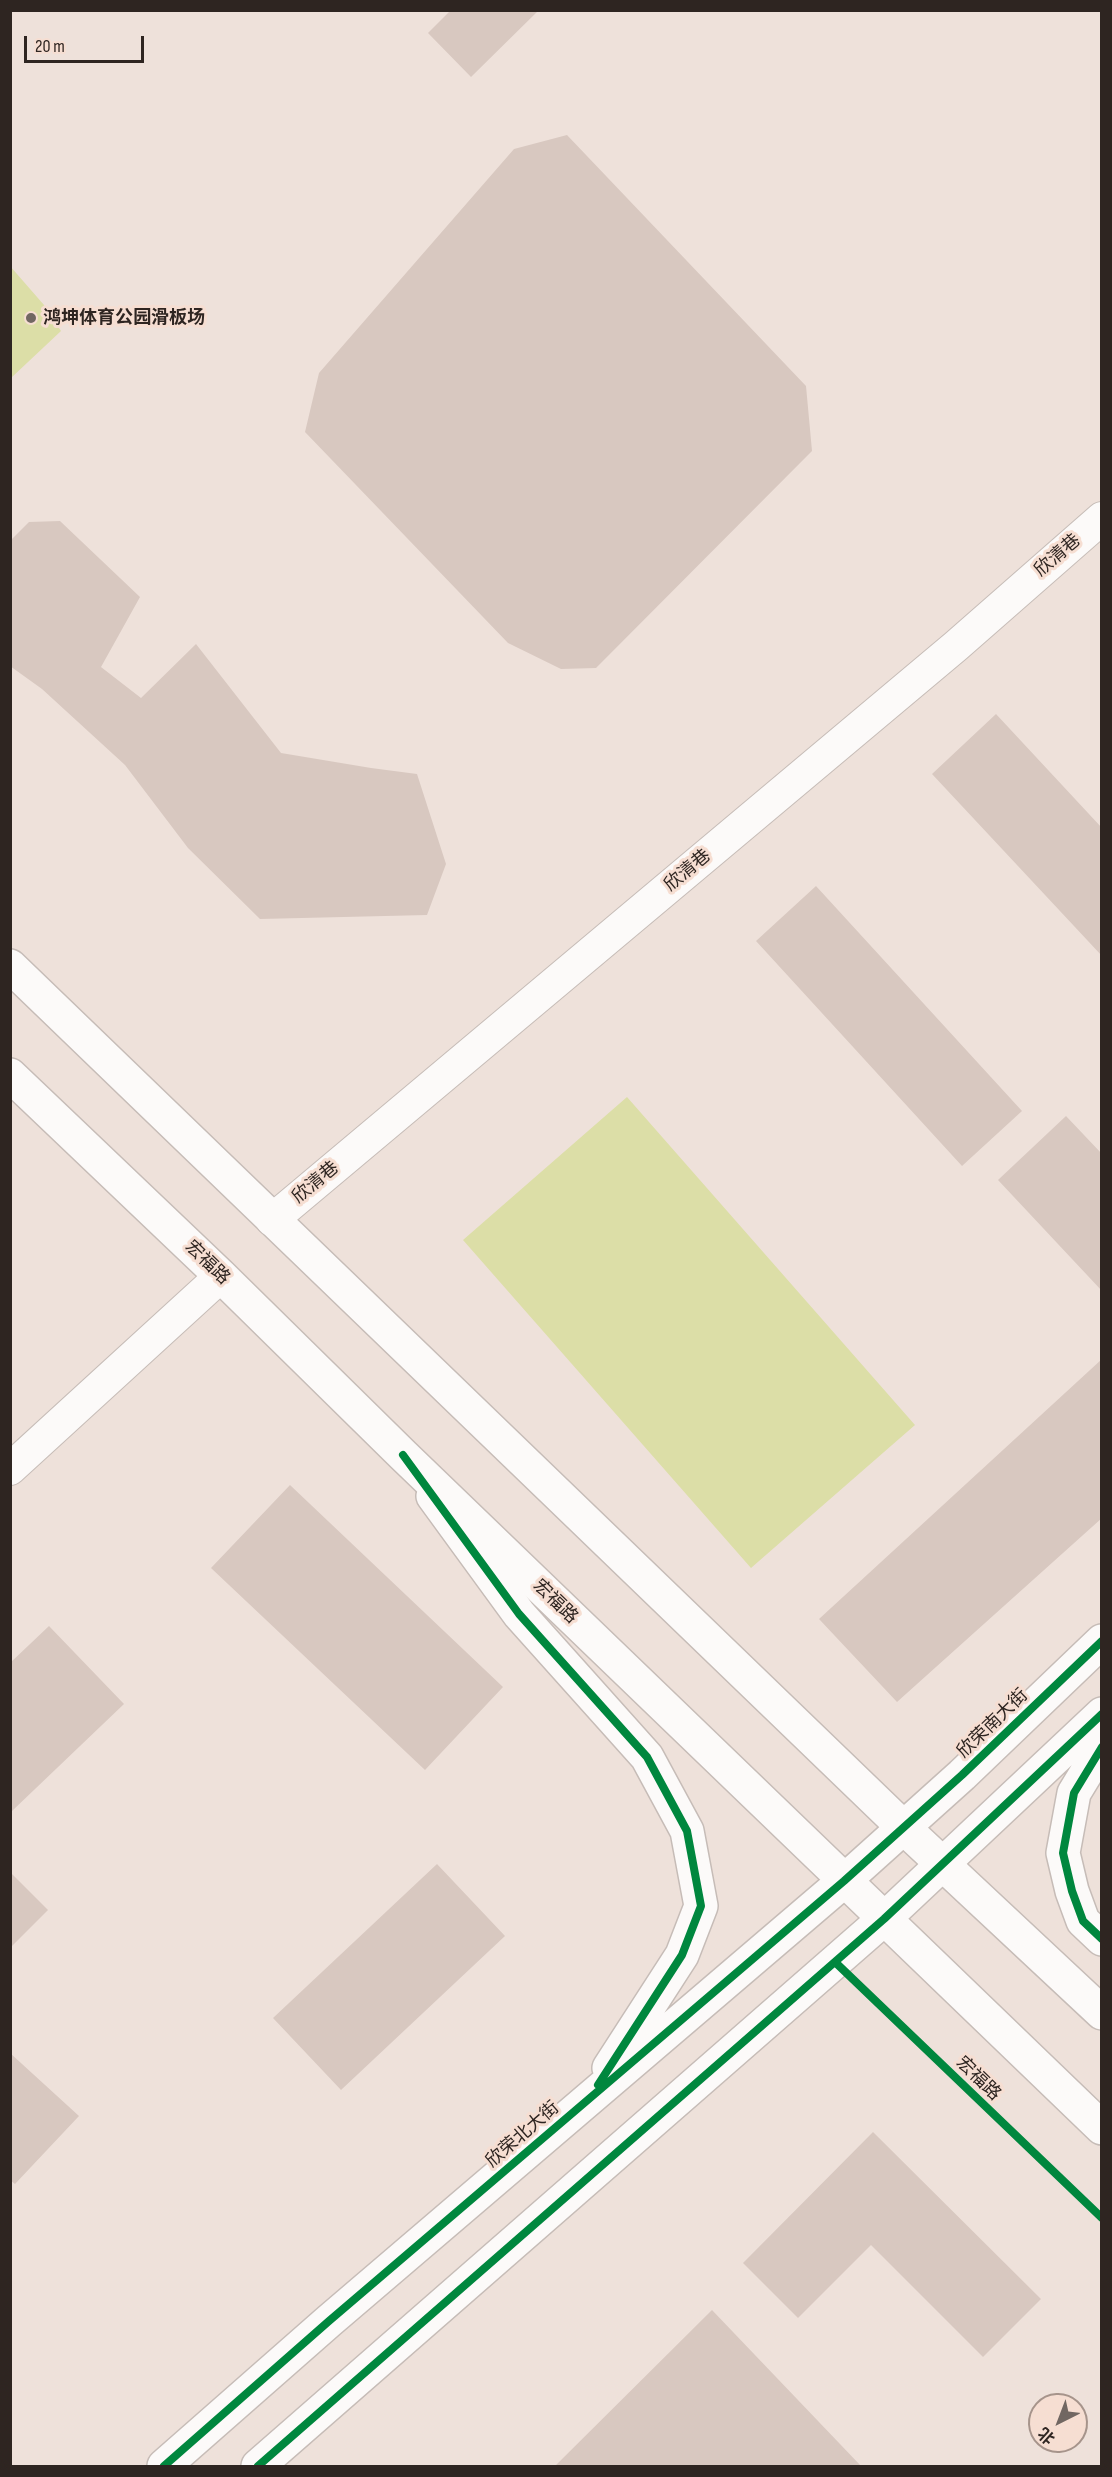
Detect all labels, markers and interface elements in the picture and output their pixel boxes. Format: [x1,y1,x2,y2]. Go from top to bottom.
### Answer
scale bar [27,24,147,62]
text: 20 m [35,36,65,57]
place label: 鸿坤体育公园滑板场 [43,307,205,329]
marker: 鸿坤体育公园滑板场 [24,311,38,325]
street label: 欣清巷 [1031,530,1085,582]
street label: 欣清巷 [660,845,716,897]
street label: 欣清巷 [288,1157,344,1209]
street label: 宏福路 [180,1236,234,1290]
street label: 宏福路 [528,1575,582,1629]
street label: 欣荣南大街 [953,1685,1033,1763]
street label: 宏福路 [951,2052,1005,2106]
street label: 欣荣北大街 [482,2097,564,2173]
north arrow [1028,2393,1088,2453]
text: 北 [1035,2423,1059,2448]

